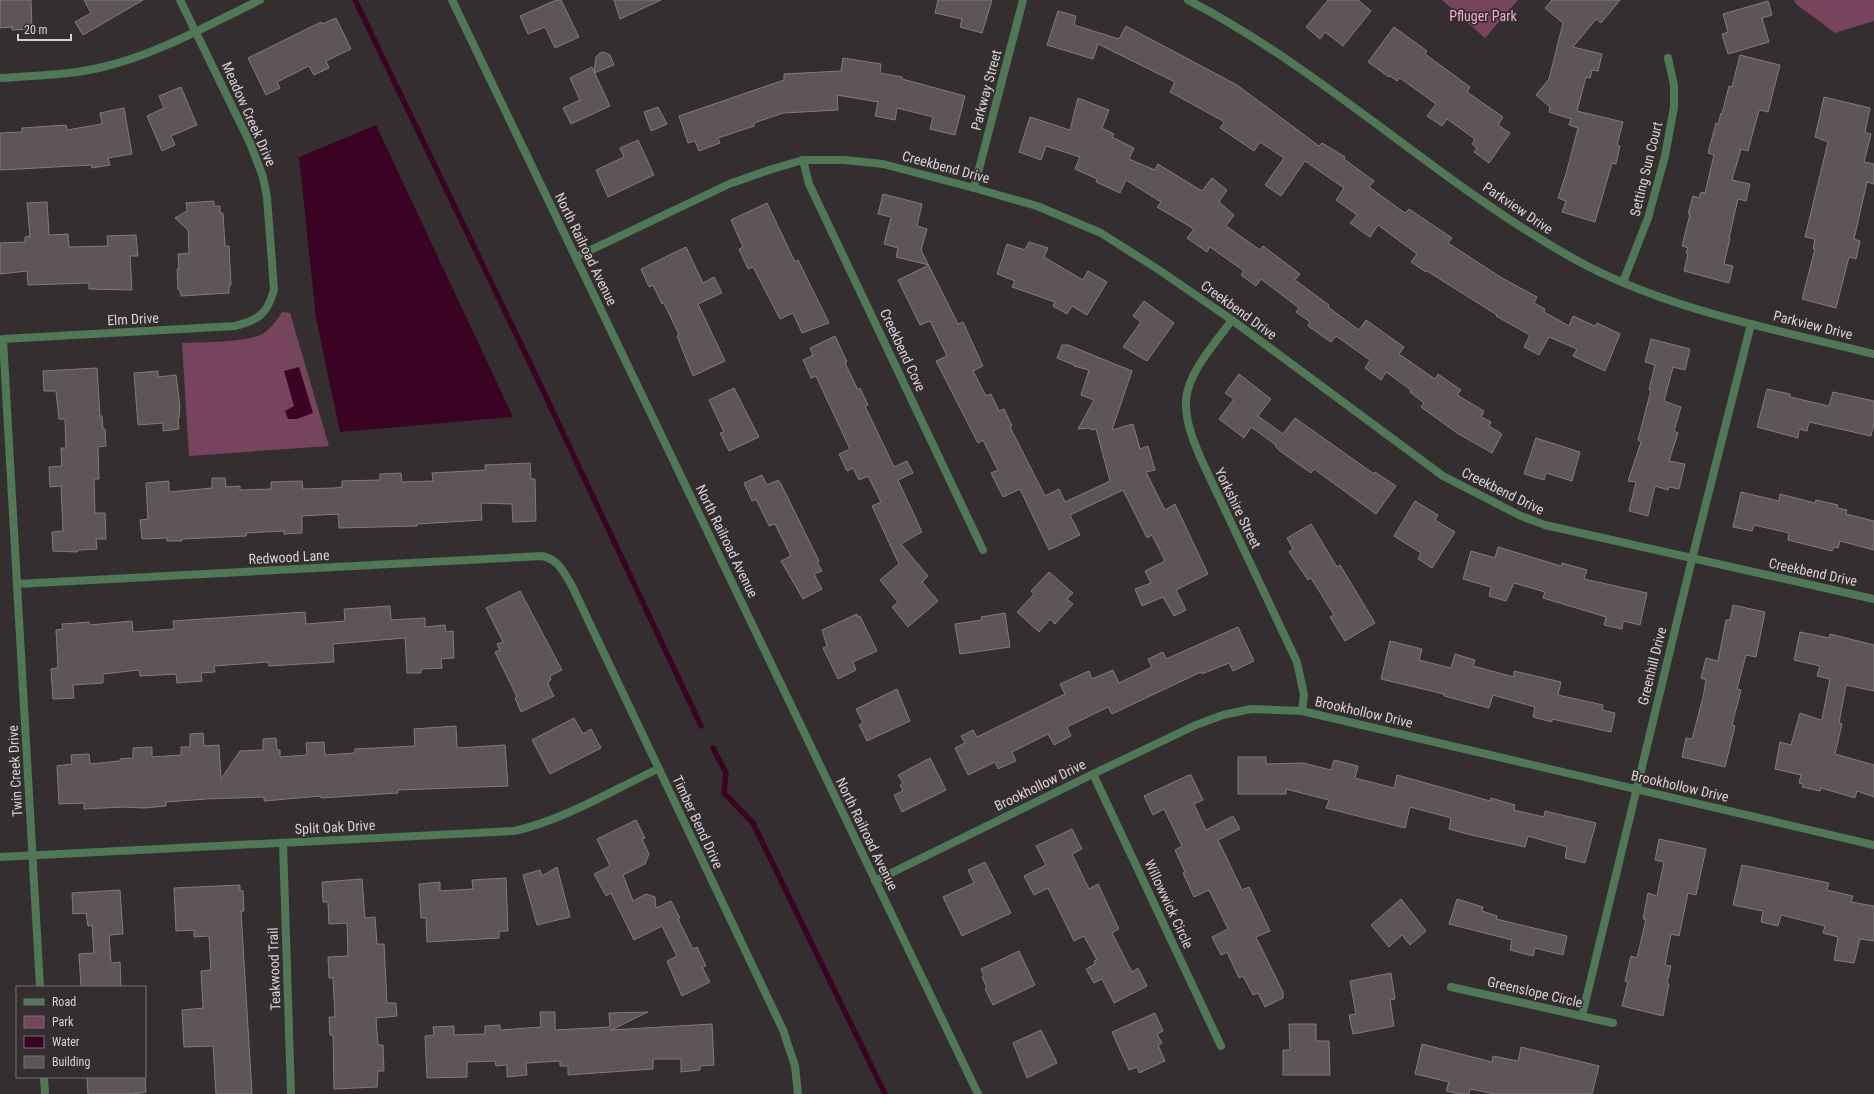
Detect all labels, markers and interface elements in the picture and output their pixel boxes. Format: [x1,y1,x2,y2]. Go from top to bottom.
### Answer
park label: Pfluger Park [1449,8,1517,24]
scale bar [18,16,71,42]
text: 20 m [24,23,48,37]
street label: Parkway Street [968,48,1004,132]
street label: Meadow Creek Drive [219,59,279,169]
street label: Setting Sun Court [1627,120,1665,218]
street label: Creekbend Drive [901,148,992,186]
street label: Parkview Drive [1480,179,1556,238]
street label: North Railroad Avenue [552,190,620,308]
street label: Creekbend Drive [1198,277,1280,343]
street label: Creekbend Cove [877,306,929,394]
street label: Parkview Drive [1772,307,1855,343]
street label: Elm Drive [107,310,160,328]
street label: Creekbend Drive [1459,464,1547,518]
street label: Yorkshire Street [1212,465,1264,551]
street label: North Railroad Avenue [693,482,761,600]
street label: Redwood Lane [248,547,330,567]
street label: Creekbend Drive [1767,555,1859,589]
street label: Greenhill Drive [1635,625,1670,707]
street label: Brookhollow Drive [1314,693,1415,731]
street label: Twin Creek Drive [5,724,25,817]
street label: Brookhollow Drive [992,756,1089,814]
street label: Brookhollow Drive [1630,767,1731,805]
street label: Timber Bend Drive [669,773,727,872]
street label: North Railroad Avenue [833,775,901,893]
street label: Split Oak Drive [294,817,376,837]
street label: Willowwick Circle [1141,857,1197,951]
street label: Teakwood Trail [265,927,283,1011]
street label: Greenslope Circle [1486,973,1585,1011]
legend [16,986,146,1078]
text: Road [52,995,76,1009]
text: Park [52,1015,74,1029]
text: Water [52,1035,80,1049]
text: Building [52,1055,90,1069]

